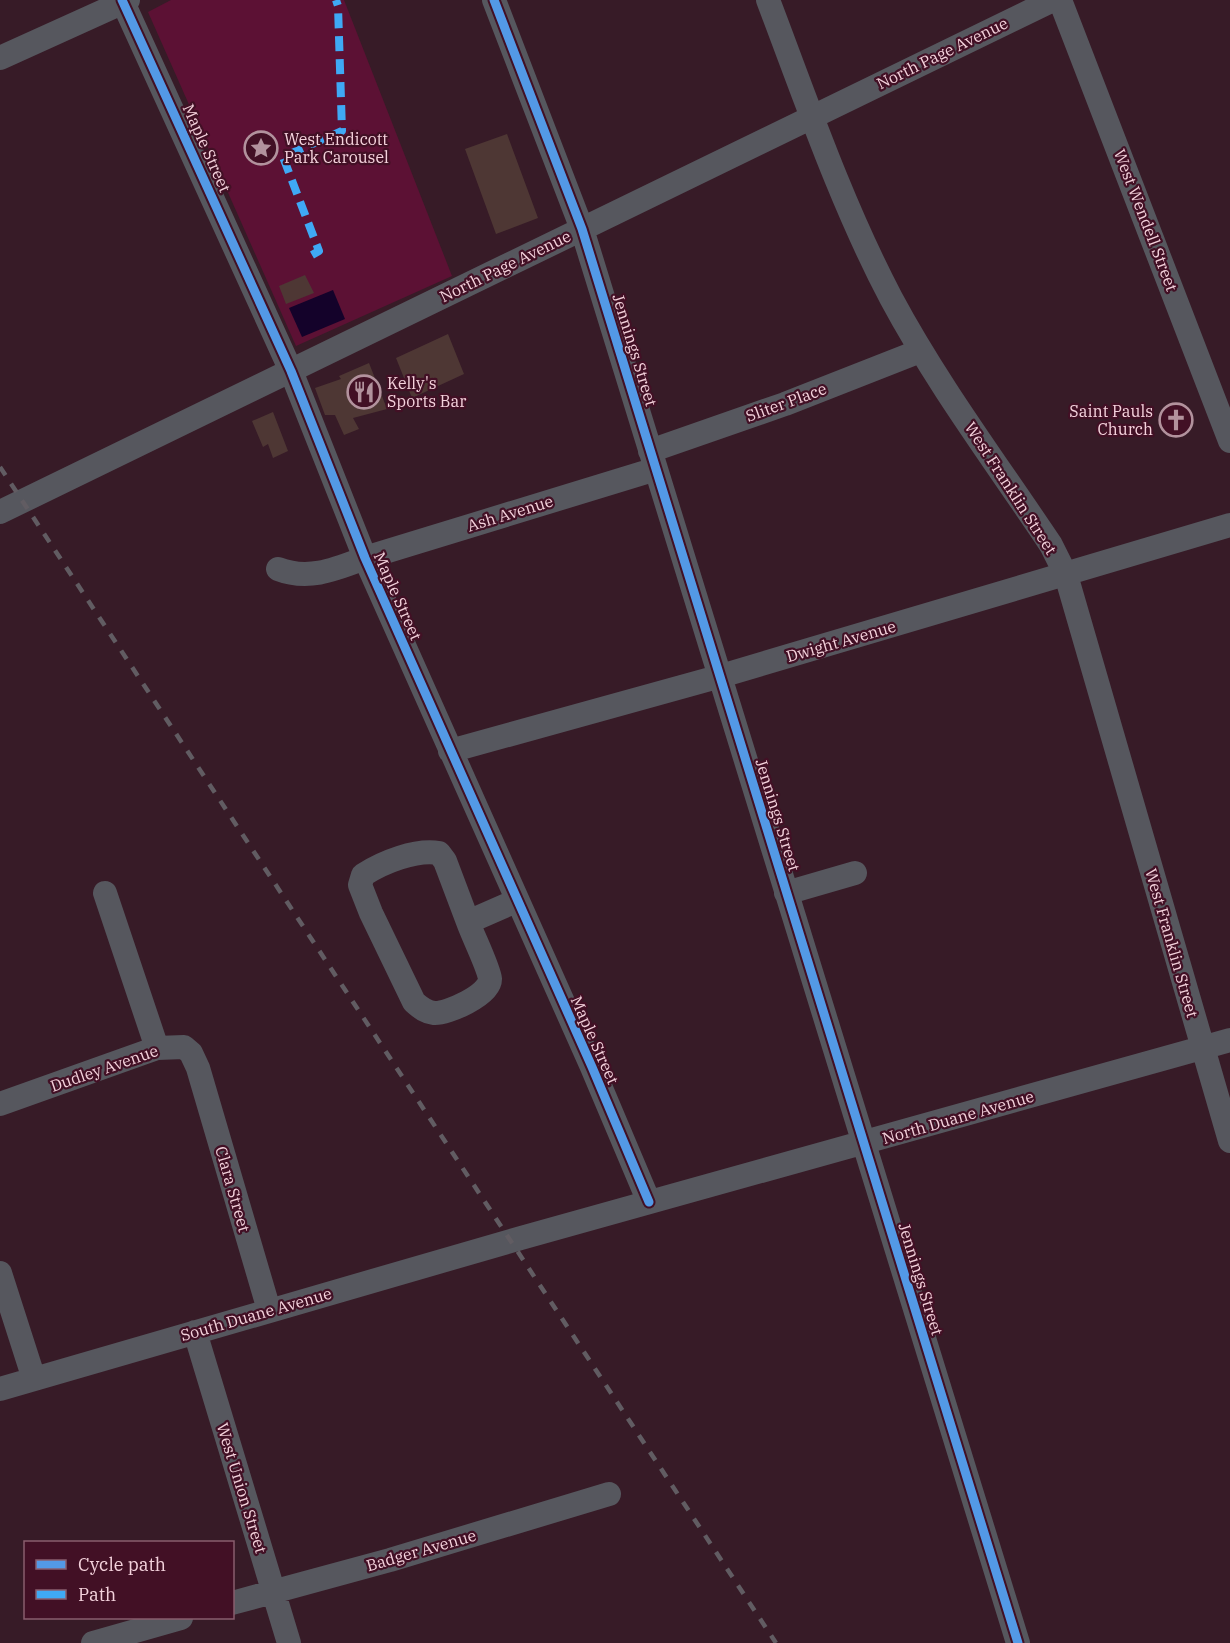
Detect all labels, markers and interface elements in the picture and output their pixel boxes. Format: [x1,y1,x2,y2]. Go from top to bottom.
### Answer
street label: North Page Avenue [873,13,1011,93]
street label: Maple Street [179,101,236,196]
place label: West Endicott Park Carousel [284,129,389,167]
place icon: West Endicott Park Carousel [243,130,279,166]
street label: West Wendell Street [1110,146,1182,294]
street label: North Page Avenue [436,226,574,306]
street label: Jennings Street [608,291,662,409]
place label: Kelly's Sports Bar [387,373,466,411]
restaurant icon: Kelly's Sports Bar [346,374,382,410]
street label: Sliter Place [743,378,829,426]
place label: Saint Pauls Church [1069,401,1153,439]
church icon: Saint Pauls Church [1158,402,1194,438]
street label: West Franklin Street [961,418,1062,558]
street label: Ash Avenue [465,490,555,536]
street label: Maple Street [370,549,427,644]
street label: Dwight Avenue [784,616,898,666]
street label: Jennings Street [751,756,805,874]
street label: West Franklin Street [1141,866,1203,1020]
street label: Maple Street [567,993,624,1088]
street label: Dudley Avenue [47,1040,161,1096]
street label: North Duane Avenue [880,1086,1036,1148]
street label: Clara Street [211,1144,255,1235]
street label: Jennings Street [894,1220,948,1338]
street label: South Duane Avenue [178,1283,334,1345]
street label: West Union Street [213,1420,271,1556]
street label: Badger Avenue [364,1525,478,1575]
legend [24,1541,234,1619]
text: Cycle path [78,1553,166,1576]
text: Path [78,1583,116,1606]

